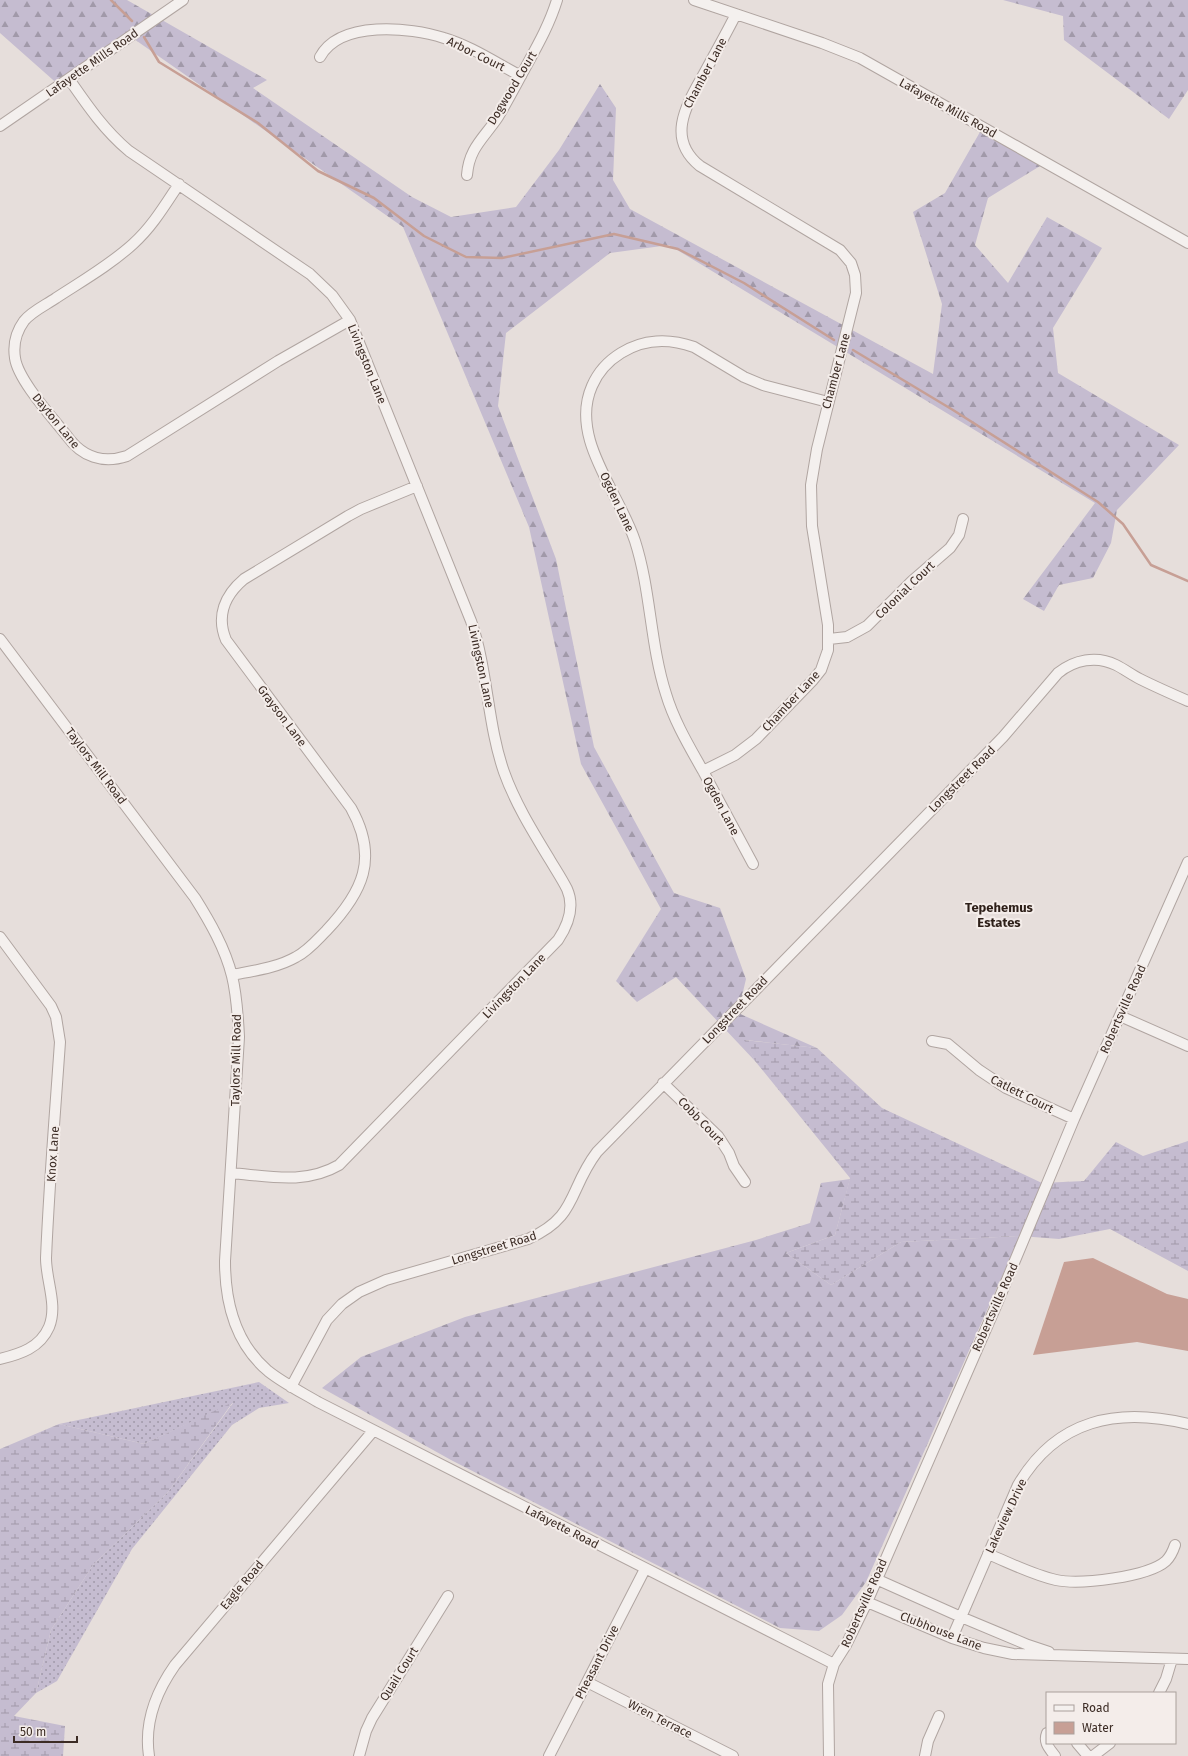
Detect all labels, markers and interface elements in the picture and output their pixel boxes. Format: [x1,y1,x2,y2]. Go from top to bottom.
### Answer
street label: Lafayette Mills Road [43,26,141,100]
street label: Arbor Court [445,34,508,74]
street label: Chamber Lane [681,35,729,111]
street label: Dogwood Court [485,48,540,127]
street label: Lafayette Mills Road [897,75,999,141]
street label: Livingston Lane [345,322,389,406]
street label: Chamber Lane [819,332,853,410]
street label: Dayton Lane [29,390,83,452]
street label: Ogden Lane [597,470,637,534]
street label: Colonial Court [872,558,938,622]
street label: Livingston Lane [465,623,497,709]
street label: Chamber Lane [759,668,823,734]
street label: Grayson Lane [255,683,309,749]
street label: Taylors Mill Road [63,725,129,807]
street label: Longstreet Road [926,743,998,815]
street label: Ogden Lane [700,774,742,838]
district label: Tepehemus Estates [965,900,1034,930]
street label: Livingston Lane [480,951,548,1021]
street label: Robertsville Road [1097,962,1149,1056]
street label: Longstreet Road [699,973,771,1047]
street label: Taylors Mill Road [228,1014,244,1106]
street label: Catlett Court [988,1072,1056,1116]
street label: Cobb Court [675,1094,727,1148]
street label: Knox Lane [44,1126,62,1182]
street label: Longstreet Road [450,1228,538,1268]
street label: Robertsville Road [969,1260,1021,1354]
street label: Lakeview Drive [983,1476,1029,1556]
street label: Lafayette Road [523,1502,601,1552]
street label: Robertsville Road [838,1556,890,1650]
street label: Eagle Road [217,1558,267,1612]
street label: Clubhouse Lane [898,1609,984,1653]
street label: Pheasant Drive [572,1623,622,1701]
street label: Quail Court [377,1644,422,1704]
legend [1046,1692,1176,1744]
street label: Wren Terrace [625,1697,695,1741]
text: Road [1082,1701,1110,1715]
scale bar [14,1718,77,1744]
text: Water [1082,1721,1114,1735]
text: 50 m [20,1725,46,1739]

